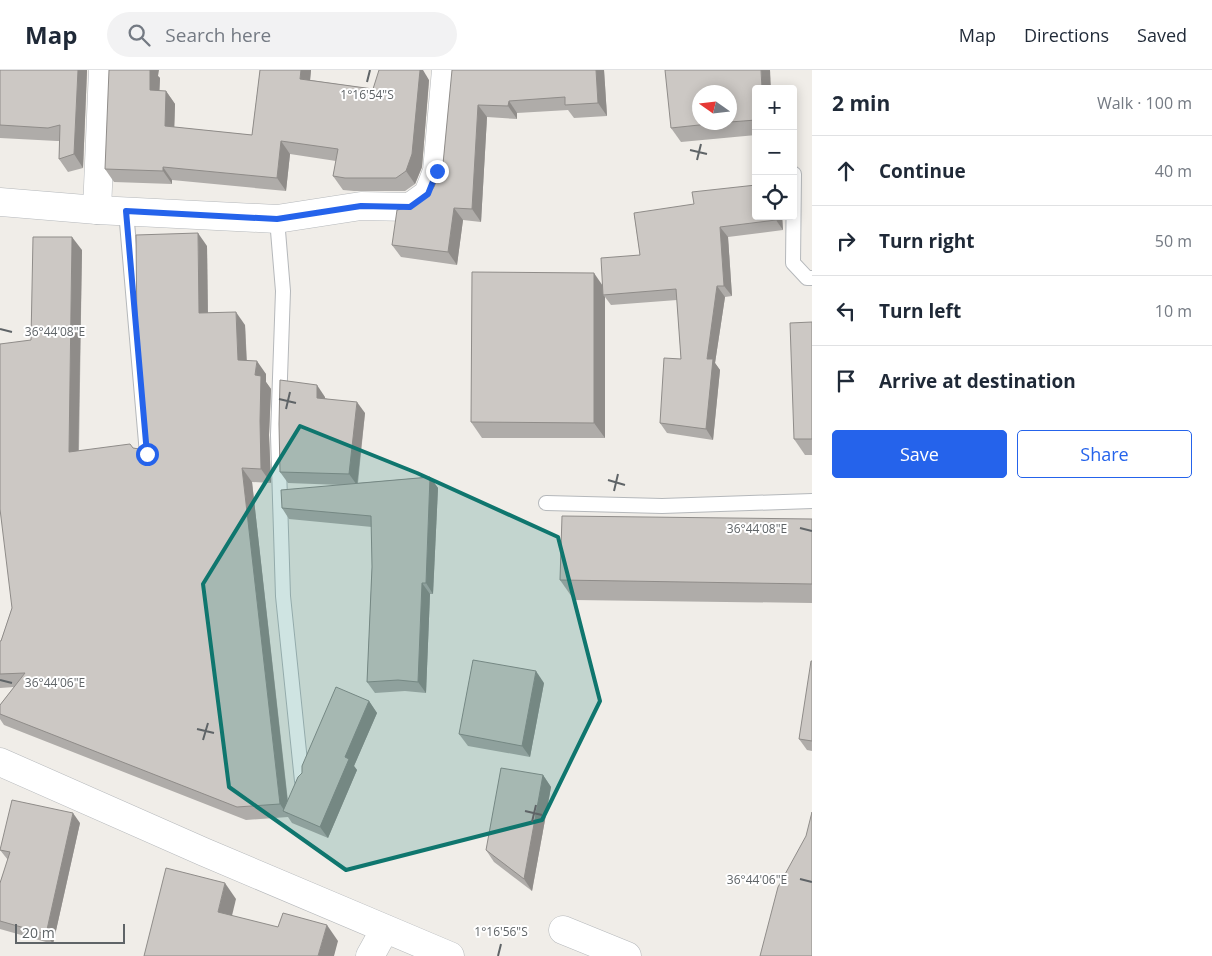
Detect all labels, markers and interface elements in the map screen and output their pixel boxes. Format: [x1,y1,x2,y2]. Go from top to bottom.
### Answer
search box [107,12,457,57]
text: Map [25,18,77,51]
icon: search [125,21,153,49]
text: Search here [165,22,271,48]
text: Map [959,23,996,47]
text: Directions [1024,23,1109,47]
text: Saved [1137,23,1187,47]
north arrow [692,85,737,130]
map controls [752,85,797,220]
button: + [752,85,797,130]
text: 1°16'54"S [340,86,394,103]
text: 2 min [832,89,890,117]
text: Walk · 100 m [1097,92,1192,114]
button: − [752,130,797,175]
icon: ahead [832,157,860,185]
text: Continue [879,158,966,184]
route end [426,160,449,183]
text: 40 m [1155,160,1192,182]
button: locate [752,175,797,220]
icon: right [832,227,860,255]
text: Turn right [879,228,974,254]
text: 50 m [1155,230,1192,252]
icon: left [832,297,860,325]
text: Turn left [879,298,961,324]
text: 10 m [1155,300,1192,322]
text: 36°44'08"E [25,323,85,340]
icon: arrive [832,367,860,395]
text: Arrive at destination [879,368,1076,394]
button: Save [832,430,1007,478]
button: Share [1017,430,1192,478]
route start [136,443,159,466]
text: 36°44'08"E [727,520,787,537]
text: 36°44'06"E [25,674,85,691]
text: 36°44'06"E [727,871,787,888]
scale bar [15,921,125,944]
text: 20 m [22,923,55,942]
text: 1°16'56"S [474,923,528,940]

